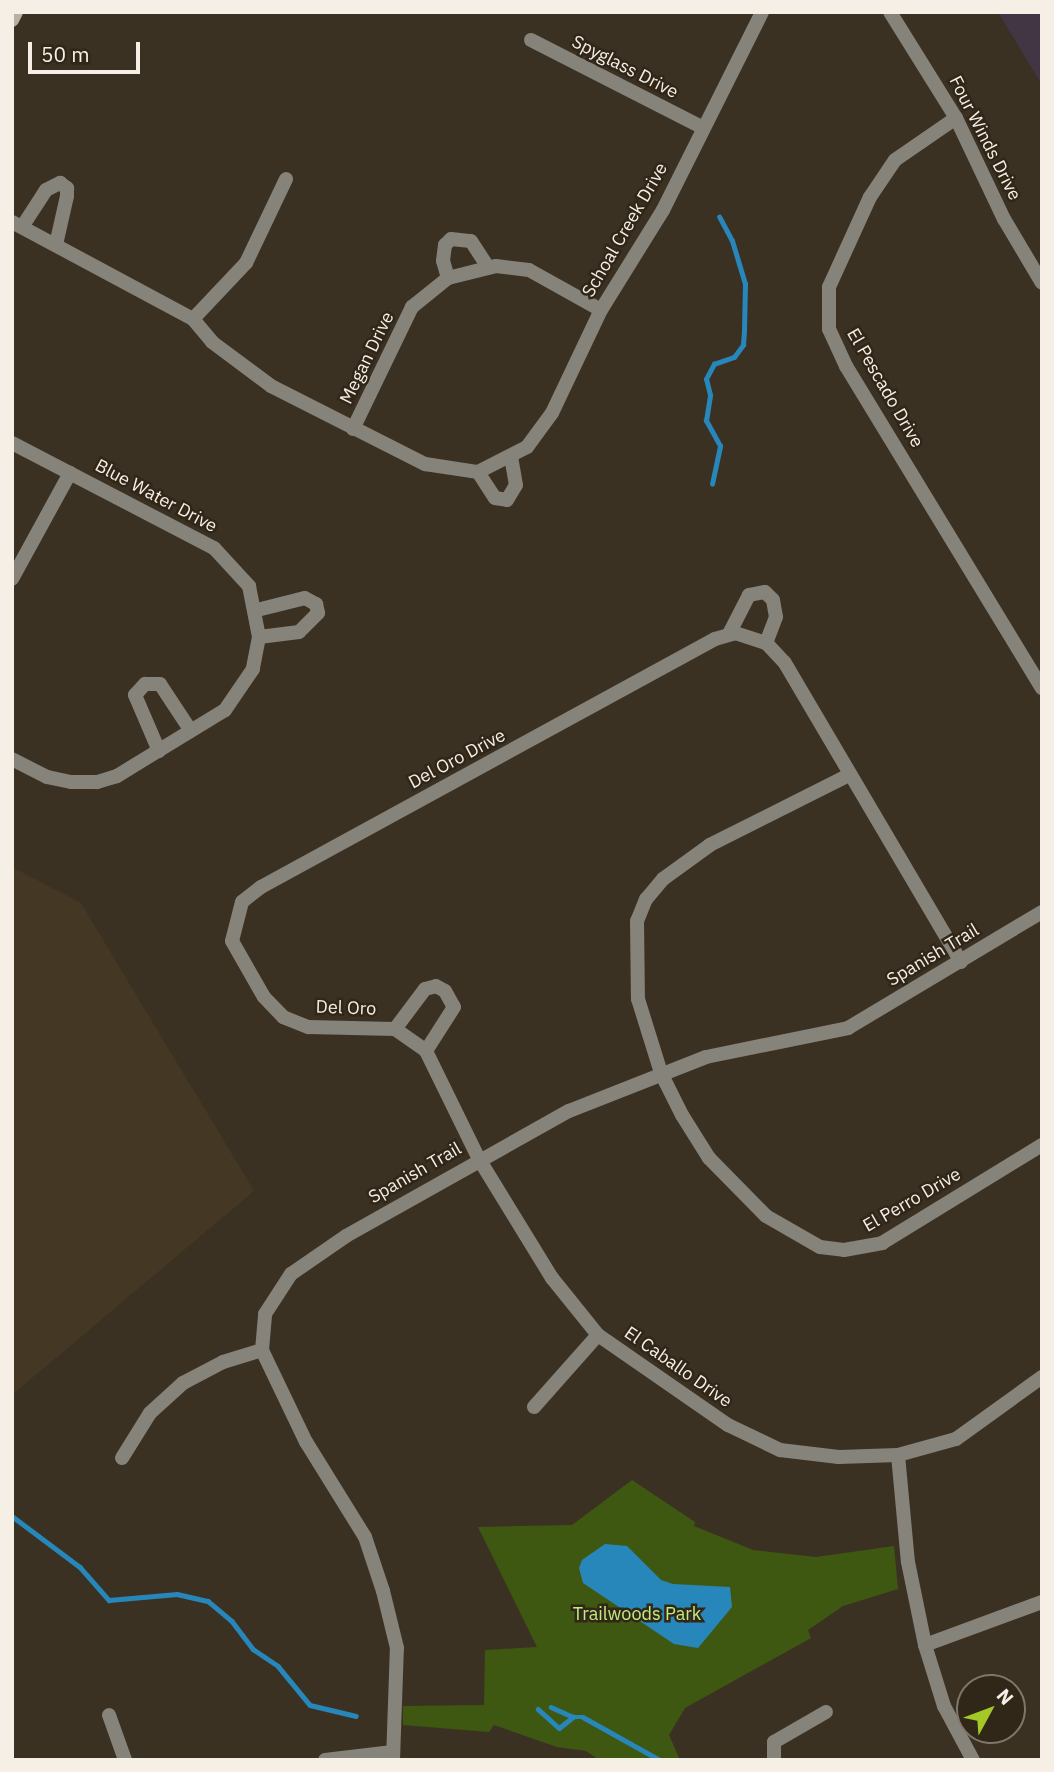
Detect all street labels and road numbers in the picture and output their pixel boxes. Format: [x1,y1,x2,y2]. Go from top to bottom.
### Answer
street label: Spyglass Drive [568,31,682,103]
street label: Four Winds Drive [944,72,1026,204]
street label: Schoal Creek Drive [578,159,672,301]
street label: Megan Drive [335,308,399,408]
street label: El Pescado Drive [842,325,928,451]
street label: Blue Water Drive [91,455,221,537]
street label: Del Oro Drive [405,724,509,794]
street label: Spanish Trail [883,919,983,991]
street label: Del Oro [315,996,377,1020]
street label: Spanish Trail [365,1138,465,1208]
street label: El Perro Drive [859,1163,965,1237]
street label: El Caballo Drive [620,1322,736,1412]

